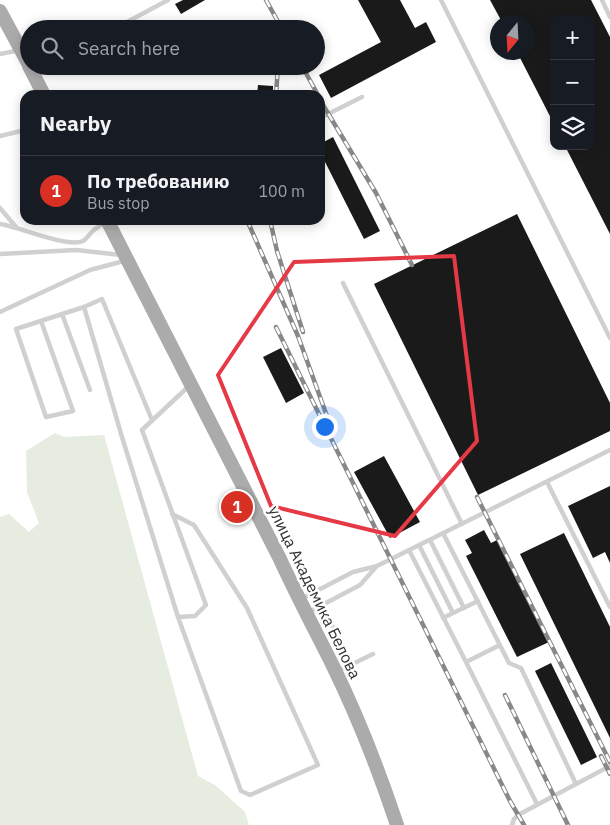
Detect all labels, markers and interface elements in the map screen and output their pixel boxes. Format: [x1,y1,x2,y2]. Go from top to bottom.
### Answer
north arrow [490,15,535,60]
map controls [550,15,595,150]
button: + [550,15,595,60]
search box [20,20,325,75]
icon: search [38,34,66,62]
text: Search here [78,36,180,60]
button: − [550,60,595,105]
button: layers [550,105,595,150]
text: Nearby [40,109,111,137]
text: По требованию [87,169,229,193]
text: 1 [51,181,61,201]
text: 100 m [258,181,305,201]
text: Bus stop [87,193,150,213]
your location [312,414,338,440]
pin: 1 [221,488,253,526]
street label: улица Академика Белова [264,502,366,682]

